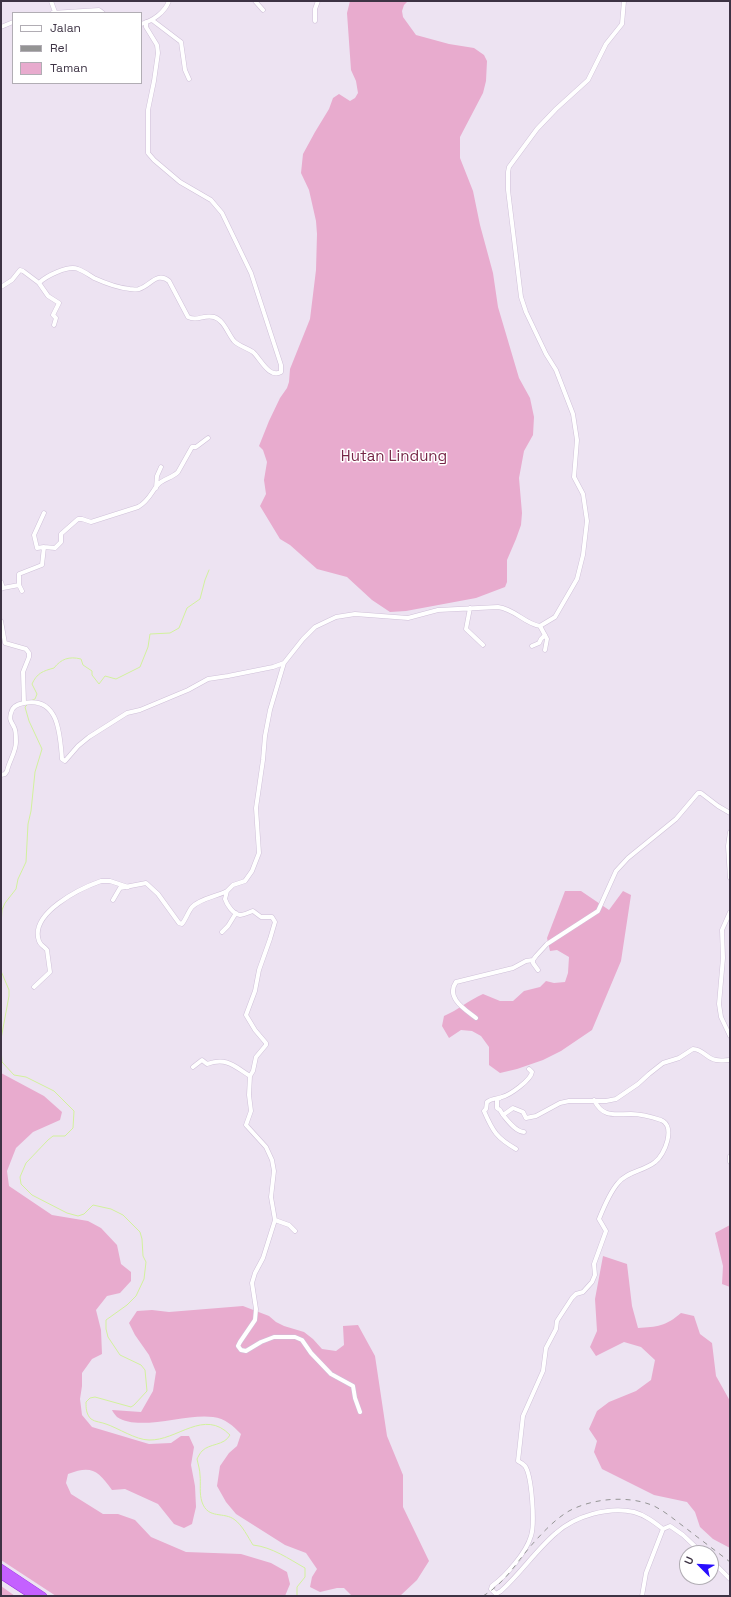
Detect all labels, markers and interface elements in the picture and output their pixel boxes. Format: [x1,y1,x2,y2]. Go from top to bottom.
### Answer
legend [12,12,142,84]
text: Jalan [50,20,81,36]
text: Rel [50,40,68,56]
text: Taman [50,60,87,76]
park label: Hutan Lindung [341,448,447,466]
north arrow [679,1545,719,1585]
text: U [681,1554,697,1567]

